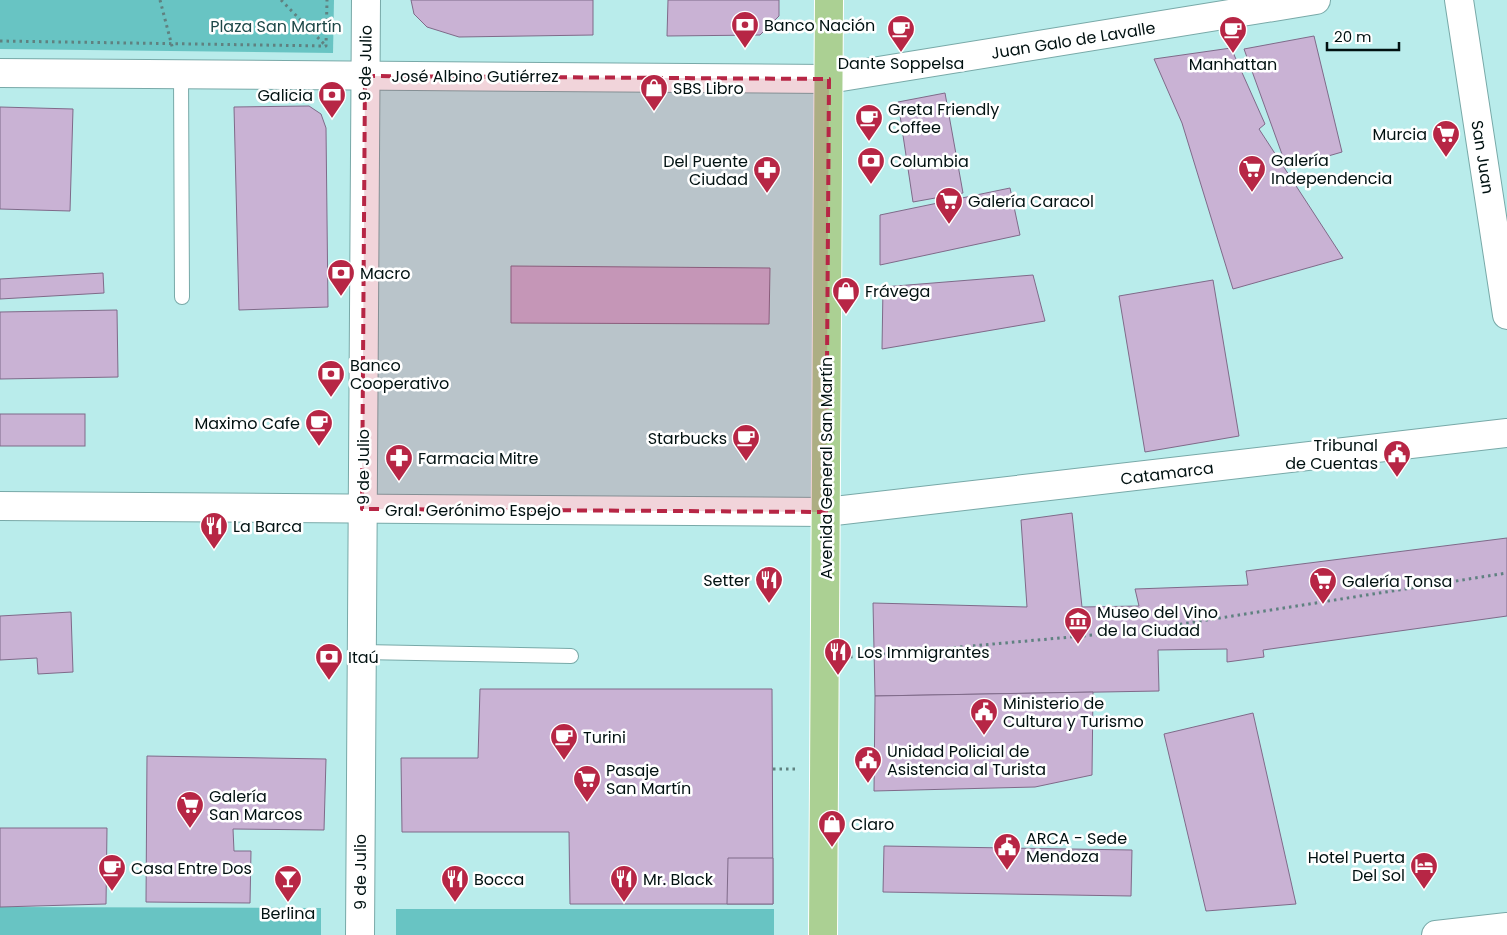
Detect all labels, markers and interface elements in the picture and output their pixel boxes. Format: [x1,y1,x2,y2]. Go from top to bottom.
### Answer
bank icon: Banco Nación [730,10,760,49]
place label: Banco Nación [764,14,875,37]
cafe icon: Dante Soppelsa [886,14,916,53]
park label: Plaza San Martín [210,15,342,38]
cafe icon: Manhattan [1218,15,1248,54]
street label: Juan Galo de Lavalle [989,16,1157,65]
scale bar [1327,20,1400,52]
street label: 9 de Julio [353,25,378,101]
text: 20 m [1334,26,1372,47]
place label: Dante Soppelsa [838,52,964,75]
place label: Manhattan [1189,53,1277,76]
street label: José Albino Gutiérrez [392,65,559,88]
shop icon: SBS Libro [639,73,669,112]
place label: SBS Libro [673,77,744,100]
bank icon: Galicia [317,80,347,119]
place label: Galicia [257,84,313,107]
place label: Greta Friendly Coffee [888,98,999,139]
cafe icon: Greta Friendly Coffee [854,103,884,142]
street label: San Juan [1465,118,1500,196]
supermarket icon: Murcia [1431,119,1461,158]
place label: Murcia [1373,123,1427,146]
bank icon: Columbia [856,146,886,185]
place label: Galería Independencia [1271,149,1392,190]
place label: Del Puente Ciudad [663,150,748,191]
place label: Columbia [890,150,969,173]
supermarket icon: Galería Independencia [1237,154,1267,193]
pharmacy icon: Del Puente Ciudad [752,155,782,194]
supermarket icon: Galería Caracol [934,186,964,225]
place label: Galería Caracol [968,190,1094,213]
bank icon: Macro [326,258,356,297]
place label: Macro [360,262,411,285]
shop icon: Frávega [831,276,861,315]
place label: Frávega [865,280,930,303]
place label: Banco Cooperativo [350,354,449,395]
street label: Avenida General San Martín [815,357,838,579]
bank icon: Banco Cooperativo [316,359,346,398]
cafe icon: Maximo Cafe [304,408,334,447]
place label: Maximo Cafe [194,412,300,435]
cafe icon: Starbucks [731,423,761,462]
place label: Starbucks [648,427,727,450]
street label: 9 de Julio [352,429,375,505]
place label: Tribunal de Cuentas [1285,434,1378,475]
public building icon: Tribunal de Cuentas [1382,439,1412,478]
pharmacy icon: Farmacia Mitre [384,443,414,482]
place label: Farmacia Mitre [418,447,538,470]
street label: Catamarca [1119,456,1215,491]
street label: Gral. Gerónimo Espejo [385,499,561,522]
restaurant icon: La Barca [199,511,229,550]
place label: La Barca [233,515,302,538]
restaurant icon: Setter [754,565,784,604]
supermarket icon: Galería Tonsa [1308,566,1338,605]
place label: Setter [703,569,750,592]
place label: Galería Tonsa [1342,570,1452,593]
place label: Museo del Vino de la Ciudad [1097,601,1218,642]
museum icon: Museo del Vino de la Ciudad [1063,606,1093,645]
restaurant icon: Los Immigrantes [823,637,853,676]
place label: Los Immigrantes [857,641,990,664]
bank icon: Itaú [314,642,344,681]
place label: Itaú [348,646,379,669]
place label: Ministerio de Cultura y Turismo [1003,692,1144,733]
public building icon: Ministerio de Cultura y Turismo [969,697,999,736]
cafe icon: Turini [549,722,579,761]
place label: Turini [583,726,626,749]
place label: Unidad Policial de Asistencia al Turista [887,740,1046,781]
public building icon: Unidad Policial de Asistencia al Turista [853,745,883,784]
place label: Pasaje San Martín [606,759,691,800]
supermarket icon: Pasaje San Martín [572,764,602,803]
place label: Galería San Marcos [209,785,303,826]
supermarket icon: Galería San Marcos [175,790,205,829]
shop icon: Claro [817,809,847,848]
place label: Claro [851,813,894,836]
place label: ARCA - Sede Mendoza [1026,827,1127,868]
public building icon: ARCA - Sede Mendoza [992,832,1022,871]
street label: 9 de Julio [349,834,372,910]
place label: Hotel Puerta Del Sol [1308,846,1405,887]
hotel icon: Hotel Puerta Del Sol [1409,851,1439,890]
cafe icon: Casa Entre Dos [97,853,127,892]
place label: Casa Entre Dos [131,857,252,880]
bar icon: Berlina [273,864,303,903]
restaurant icon: Bocca [440,864,470,903]
restaurant icon: Mr. Black [609,864,639,903]
place label: Bocca [474,868,524,891]
place label: Mr. Black [643,868,714,891]
place label: Berlina [261,902,315,925]

